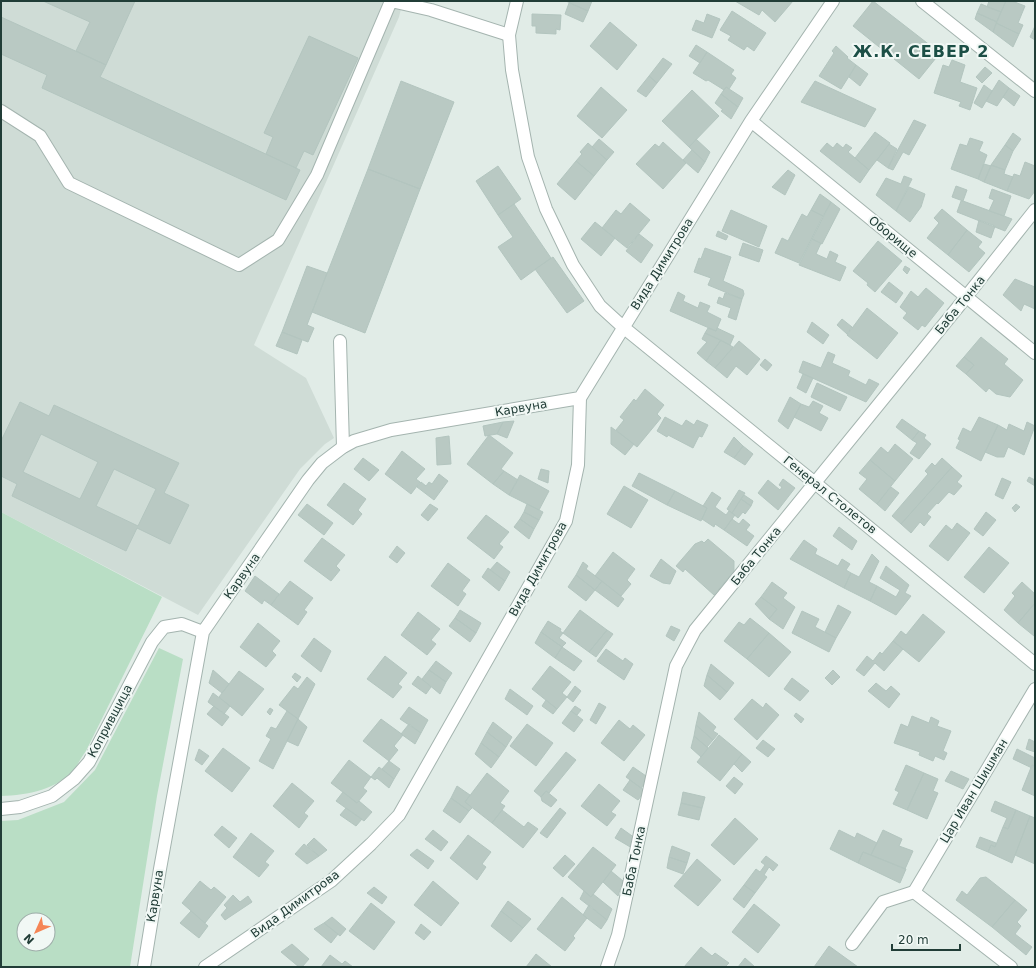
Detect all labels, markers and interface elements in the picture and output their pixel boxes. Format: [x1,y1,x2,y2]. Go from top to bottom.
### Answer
district label: Ж.К. СЕВЕР 2 [853,42,989,61]
street label: Оборище [866,213,920,261]
street label: Вида Димитрова [628,215,696,313]
street label: Баба Тонка [932,273,988,337]
street label: Карвуна [494,397,548,419]
street label: Генерал Столетов [781,453,879,537]
street label: Вида Димитрова [506,519,570,619]
street label: Баба Тонка [728,524,784,588]
street label: Карвуна [221,550,263,602]
street label: Копривщица [85,682,135,760]
street label: Цар Иван Шишман [937,736,1011,846]
street label: Баба Тонка [620,825,648,897]
street label: Вида Димитрова [248,867,342,941]
street label: Карвуна [144,869,166,923]
north arrow [16,912,56,952]
scale bar [892,926,960,952]
text: N [21,931,37,947]
text: 20 m [898,933,929,947]

